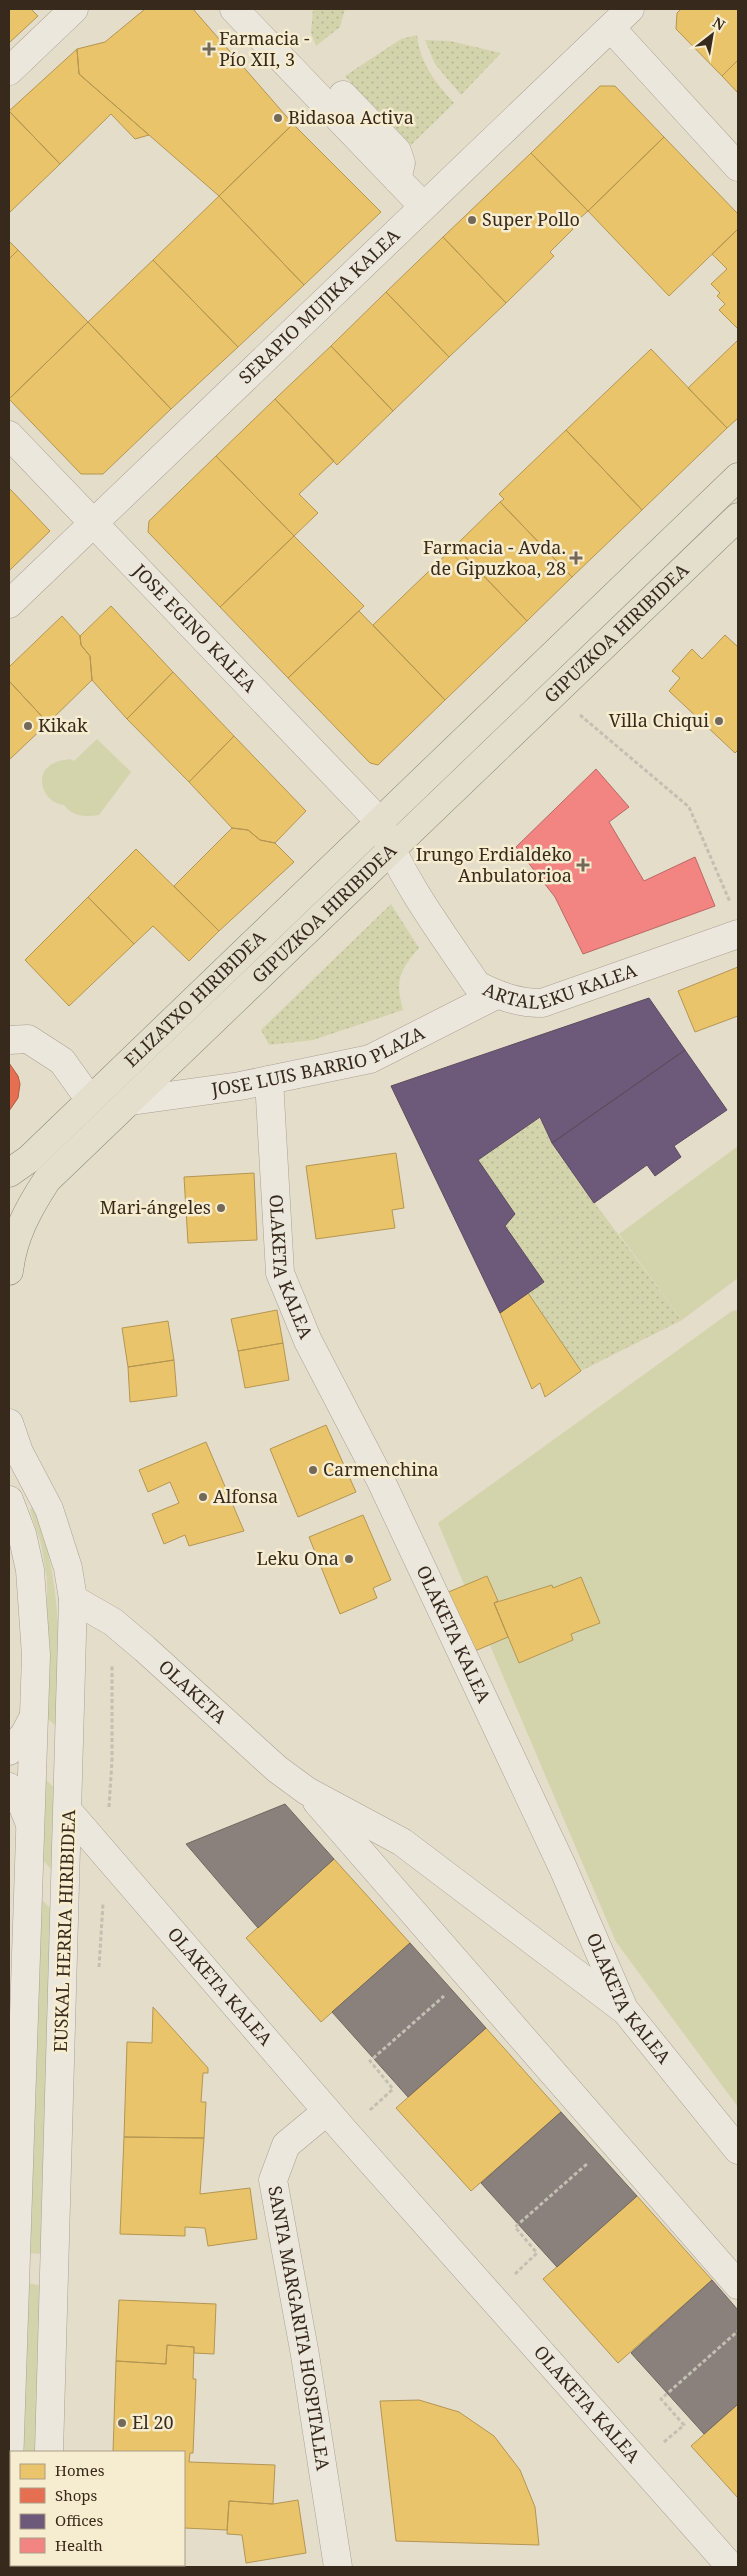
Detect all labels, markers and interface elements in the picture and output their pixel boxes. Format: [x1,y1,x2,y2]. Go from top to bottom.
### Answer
north arrow [687,10,737,60]
text: N [709,12,729,34]
place label: Farmacia - Pío XII, 3 [219,26,310,71]
marker: Farmacia - Pío XII, 3 [203,43,215,55]
place label: Bidasoa Activa [288,105,414,129]
marker: Bidasoa Activa [272,112,284,124]
place label: Super Pollo [482,207,580,231]
marker: Super Pollo [466,214,478,226]
street label: SERAPIO MUJIKA KALEA [233,223,405,389]
place label: Farmacia - Avda. de Gipuzkoa, 28 [423,535,566,580]
marker: Farmacia - Avda. de Gipuzkoa, 28 [570,552,582,564]
street label: JOSE EGINO KALEA [128,558,262,697]
street label: GIPUZKOA HIRIBIDEA [539,558,693,708]
place label: Villa Chiqui [609,708,709,732]
place label: Kikak [38,713,88,737]
marker: Villa Chiqui [713,715,725,727]
marker: Kikak [22,720,34,732]
street label: GIPUZKOA HIRIBIDEA [246,838,401,988]
place label: Irungo Erdialdeko Anbulatorioa [416,842,572,887]
marker: Irungo Erdialdeko Anbulatorioa [576,858,590,872]
street label: ELIZATXO HIRIBIDEA [119,925,270,1072]
street label: ARTALEKU KALEA [480,958,640,1014]
street label: JOSE LUIS BARRIO PLAZA [209,1020,429,1101]
street label: OLAKETA KALEA [265,1194,319,1342]
place label: Mari-ángeles [100,1195,211,1219]
marker: Mari-ángeles [215,1202,227,1214]
place label: Carmenchina [323,1457,439,1481]
marker: Carmenchina [307,1464,319,1476]
place label: Alfonsa [213,1484,278,1508]
marker: Alfonsa [197,1491,209,1503]
place label: Leku Ona [256,1546,339,1570]
marker: Leku Ona [343,1553,355,1565]
street label: OLAKETA KALEA [411,1561,497,1706]
street label: OLAKETA [154,1654,232,1729]
street label: EUSKAL HERRIA HIRIBIDEA [48,1809,80,2053]
street label: OLAKETA KALEA [163,1922,278,2050]
street label: OLAKETA KALEA [582,1929,677,2069]
street label: SANTA MARGARITA HOSPITALEA [263,2184,336,2472]
street label: OLAKETA KALEA [529,2340,646,2467]
place label: El 20 [132,2410,174,2434]
marker: El 20 [116,2417,128,2429]
legend [10,2451,185,2566]
text: Homes [55,2460,105,2480]
text: Shops [55,2485,98,2505]
text: Offices [55,2510,104,2530]
text: Health [55,2535,103,2555]

